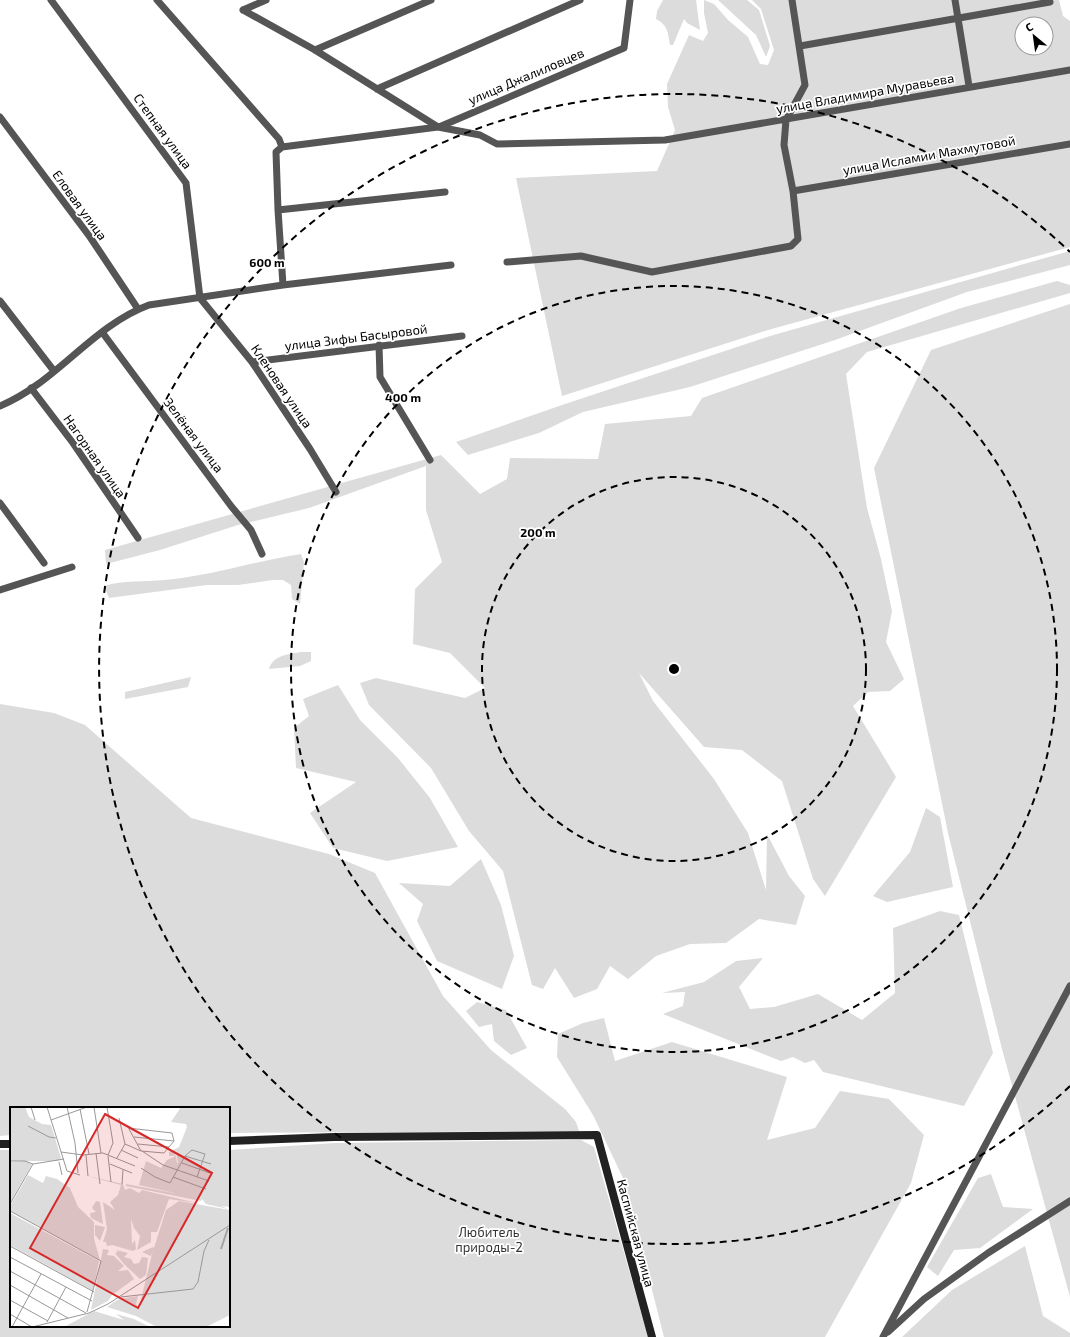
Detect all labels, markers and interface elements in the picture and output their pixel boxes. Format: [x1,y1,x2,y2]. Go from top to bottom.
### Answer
north arrow [1014,16,1054,56]
text: С [1023,19,1035,34]
street label: улица Джалиловцев [466,44,586,108]
street label: улица Владимира Муравьева [775,69,955,117]
street label: Степная улица [130,90,196,172]
street label: улица Исламии Махмутовой [841,132,1017,178]
street label: Еловая улица [49,167,111,243]
text: 600 m [249,255,285,269]
street label: улица Зифы Басыровой [284,320,428,354]
street label: Кленовая улица [248,341,316,431]
text: 400 m [385,390,421,404]
street label: Зелёная улица [161,394,227,476]
street label: Нагорная улица [60,411,130,501]
text: 200 m [520,525,556,539]
centre of rings [667,662,681,676]
inset map [10,1107,230,1327]
street label: Каспийская улица [614,1177,658,1289]
park label: Любитель природы-2 [455,1224,523,1255]

